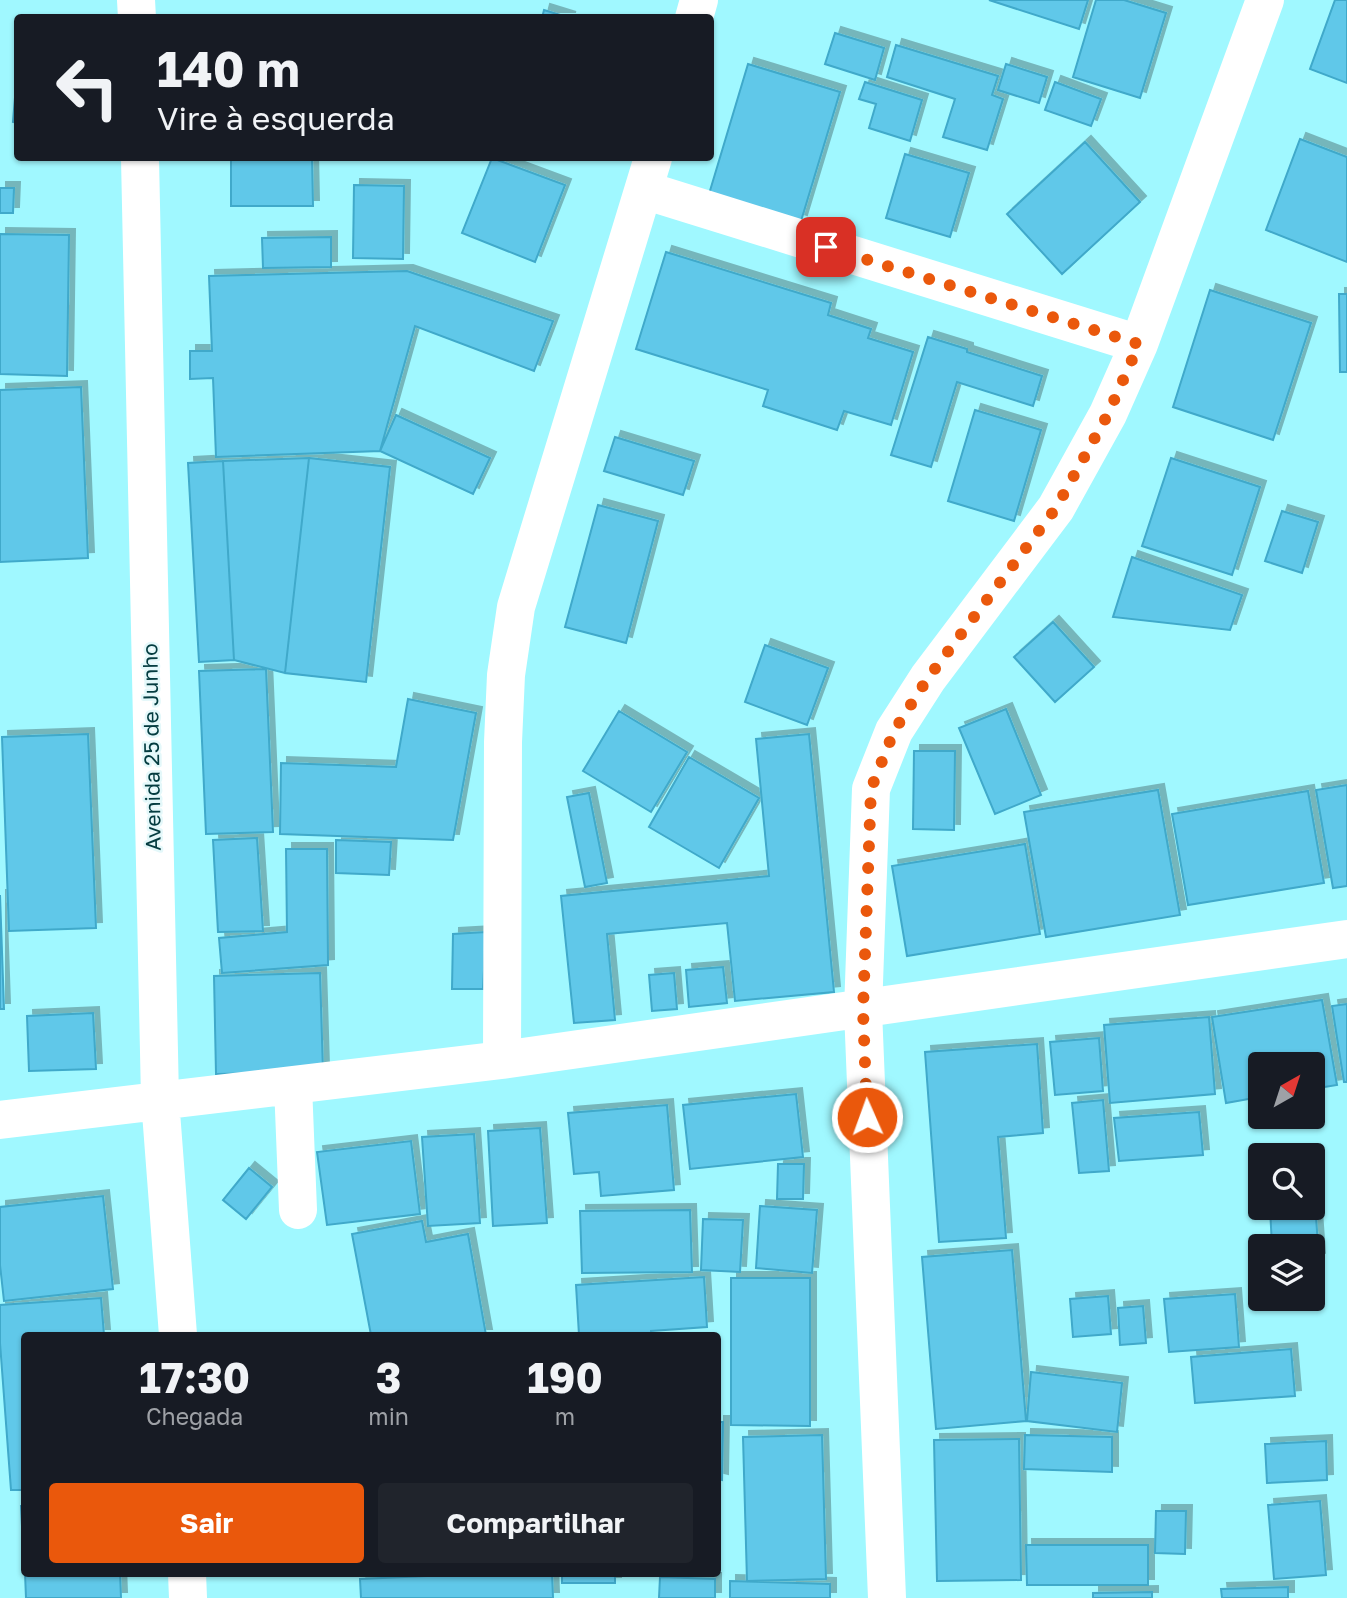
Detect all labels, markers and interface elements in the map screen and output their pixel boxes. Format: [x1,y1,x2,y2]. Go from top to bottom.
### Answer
text: 140 m [157,39,300,98]
icon: left [42,42,133,133]
text: Vire à esquerda [157,99,395,137]
pin [796,217,856,277]
icon: arrive [807,228,845,266]
street label: Avenida 25 de Junho [136,643,166,851]
north arrow [1248,1052,1325,1129]
map controls [1248,1052,1325,1311]
position arrow [830,1080,904,1154]
button: search [1248,1143,1325,1220]
button: layers [1248,1234,1325,1311]
text: 17:30 [139,1352,250,1402]
text: 3 [376,1352,401,1402]
text: 190 [527,1352,603,1402]
text: Chegada [146,1402,243,1430]
text: min [368,1402,409,1430]
text: m [555,1402,575,1430]
button: Sair [49,1483,364,1563]
button: Compartilhar [378,1483,693,1563]

